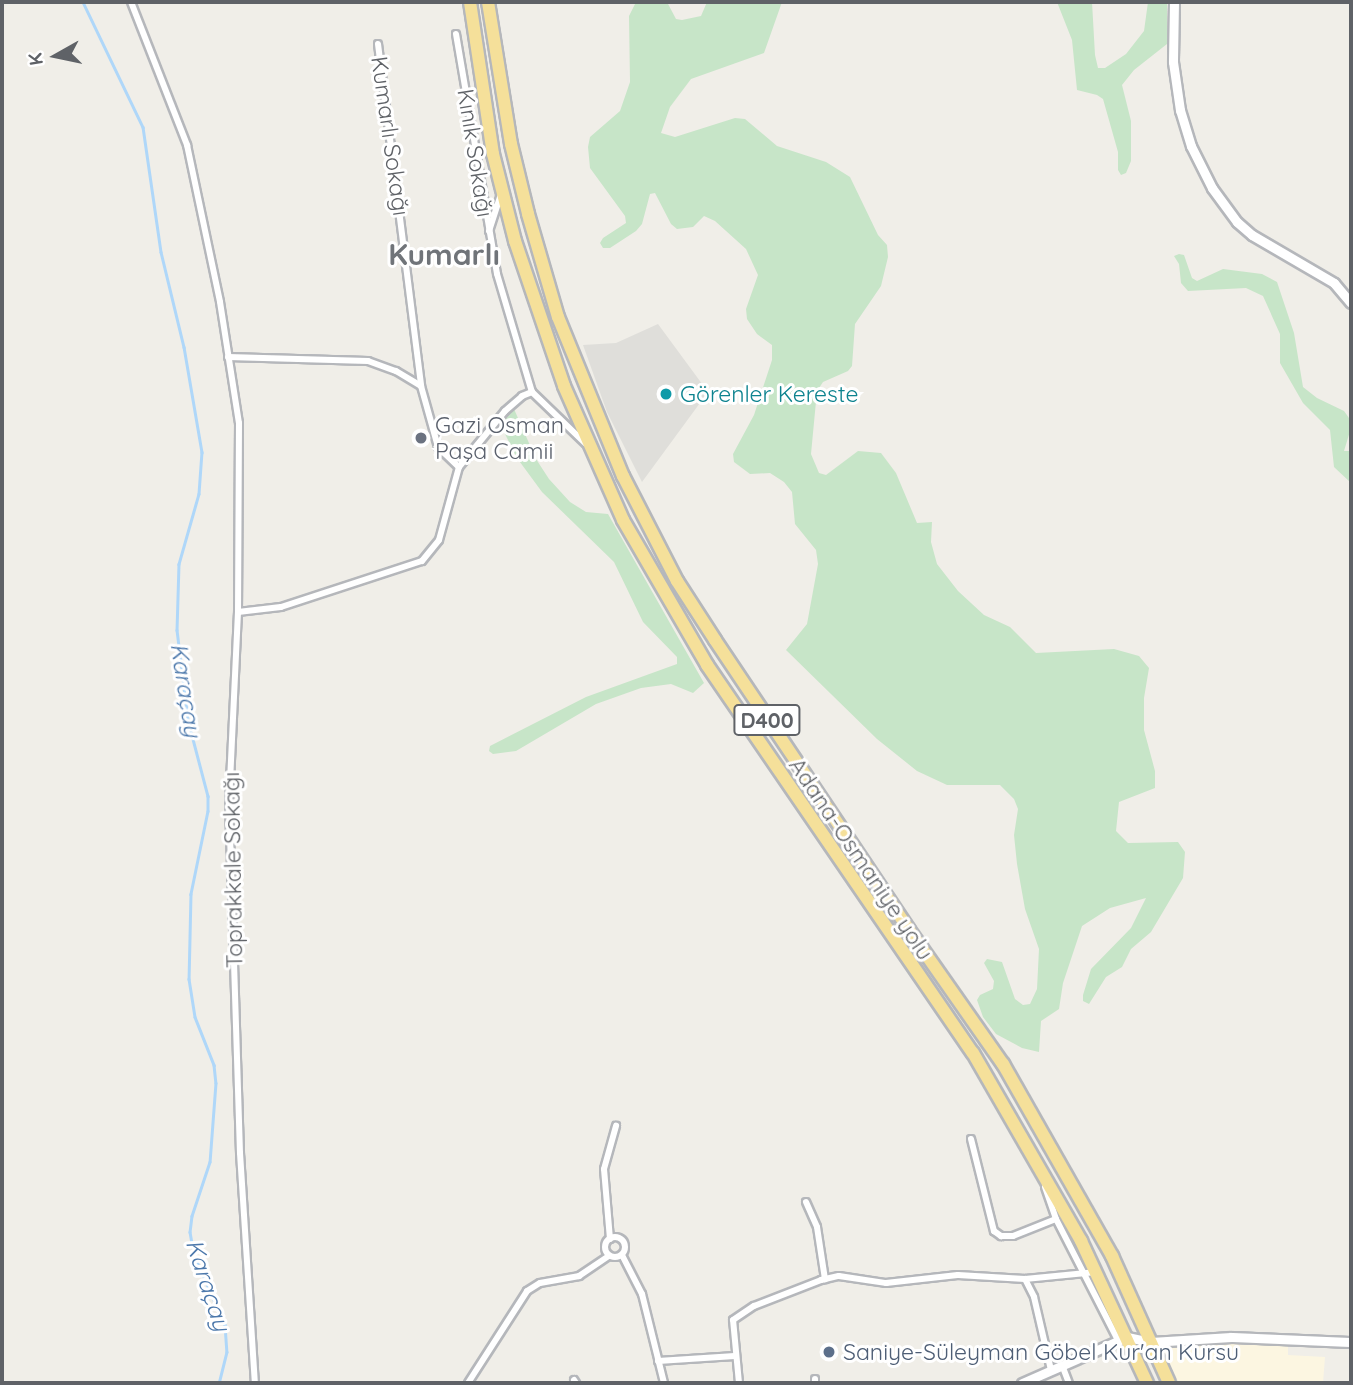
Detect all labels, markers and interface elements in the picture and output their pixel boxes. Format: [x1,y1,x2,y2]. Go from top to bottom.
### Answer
north arrow [21,21,91,91]
text: K [22,51,48,67]
street label: Kumarlı Sokağı [365,54,415,218]
street label: Kınık Sokağı [451,87,499,219]
district label: Kumarlı [388,236,500,272]
place label: Görenler Kereste [680,380,859,408]
marker: Görenler Kereste [658,386,674,402]
place label: Gazi Osman Paşa Camii [435,411,564,465]
marker: Gazi Osman Paşa Camii [413,430,429,446]
water label: Karaçay [164,641,208,739]
road number: D400 [732,702,802,738]
street label: Adana-Osmaniye yolu [783,753,939,965]
street label: Toprakkale Sokağı [217,772,249,968]
water label: Karaçay [180,1235,236,1335]
place label: Saniye-Süleyman Göbel Kur'an Kursu [843,1338,1239,1366]
marker: Saniye-Süleyman Göbel Kur'an Kursu [821,1344,837,1360]

